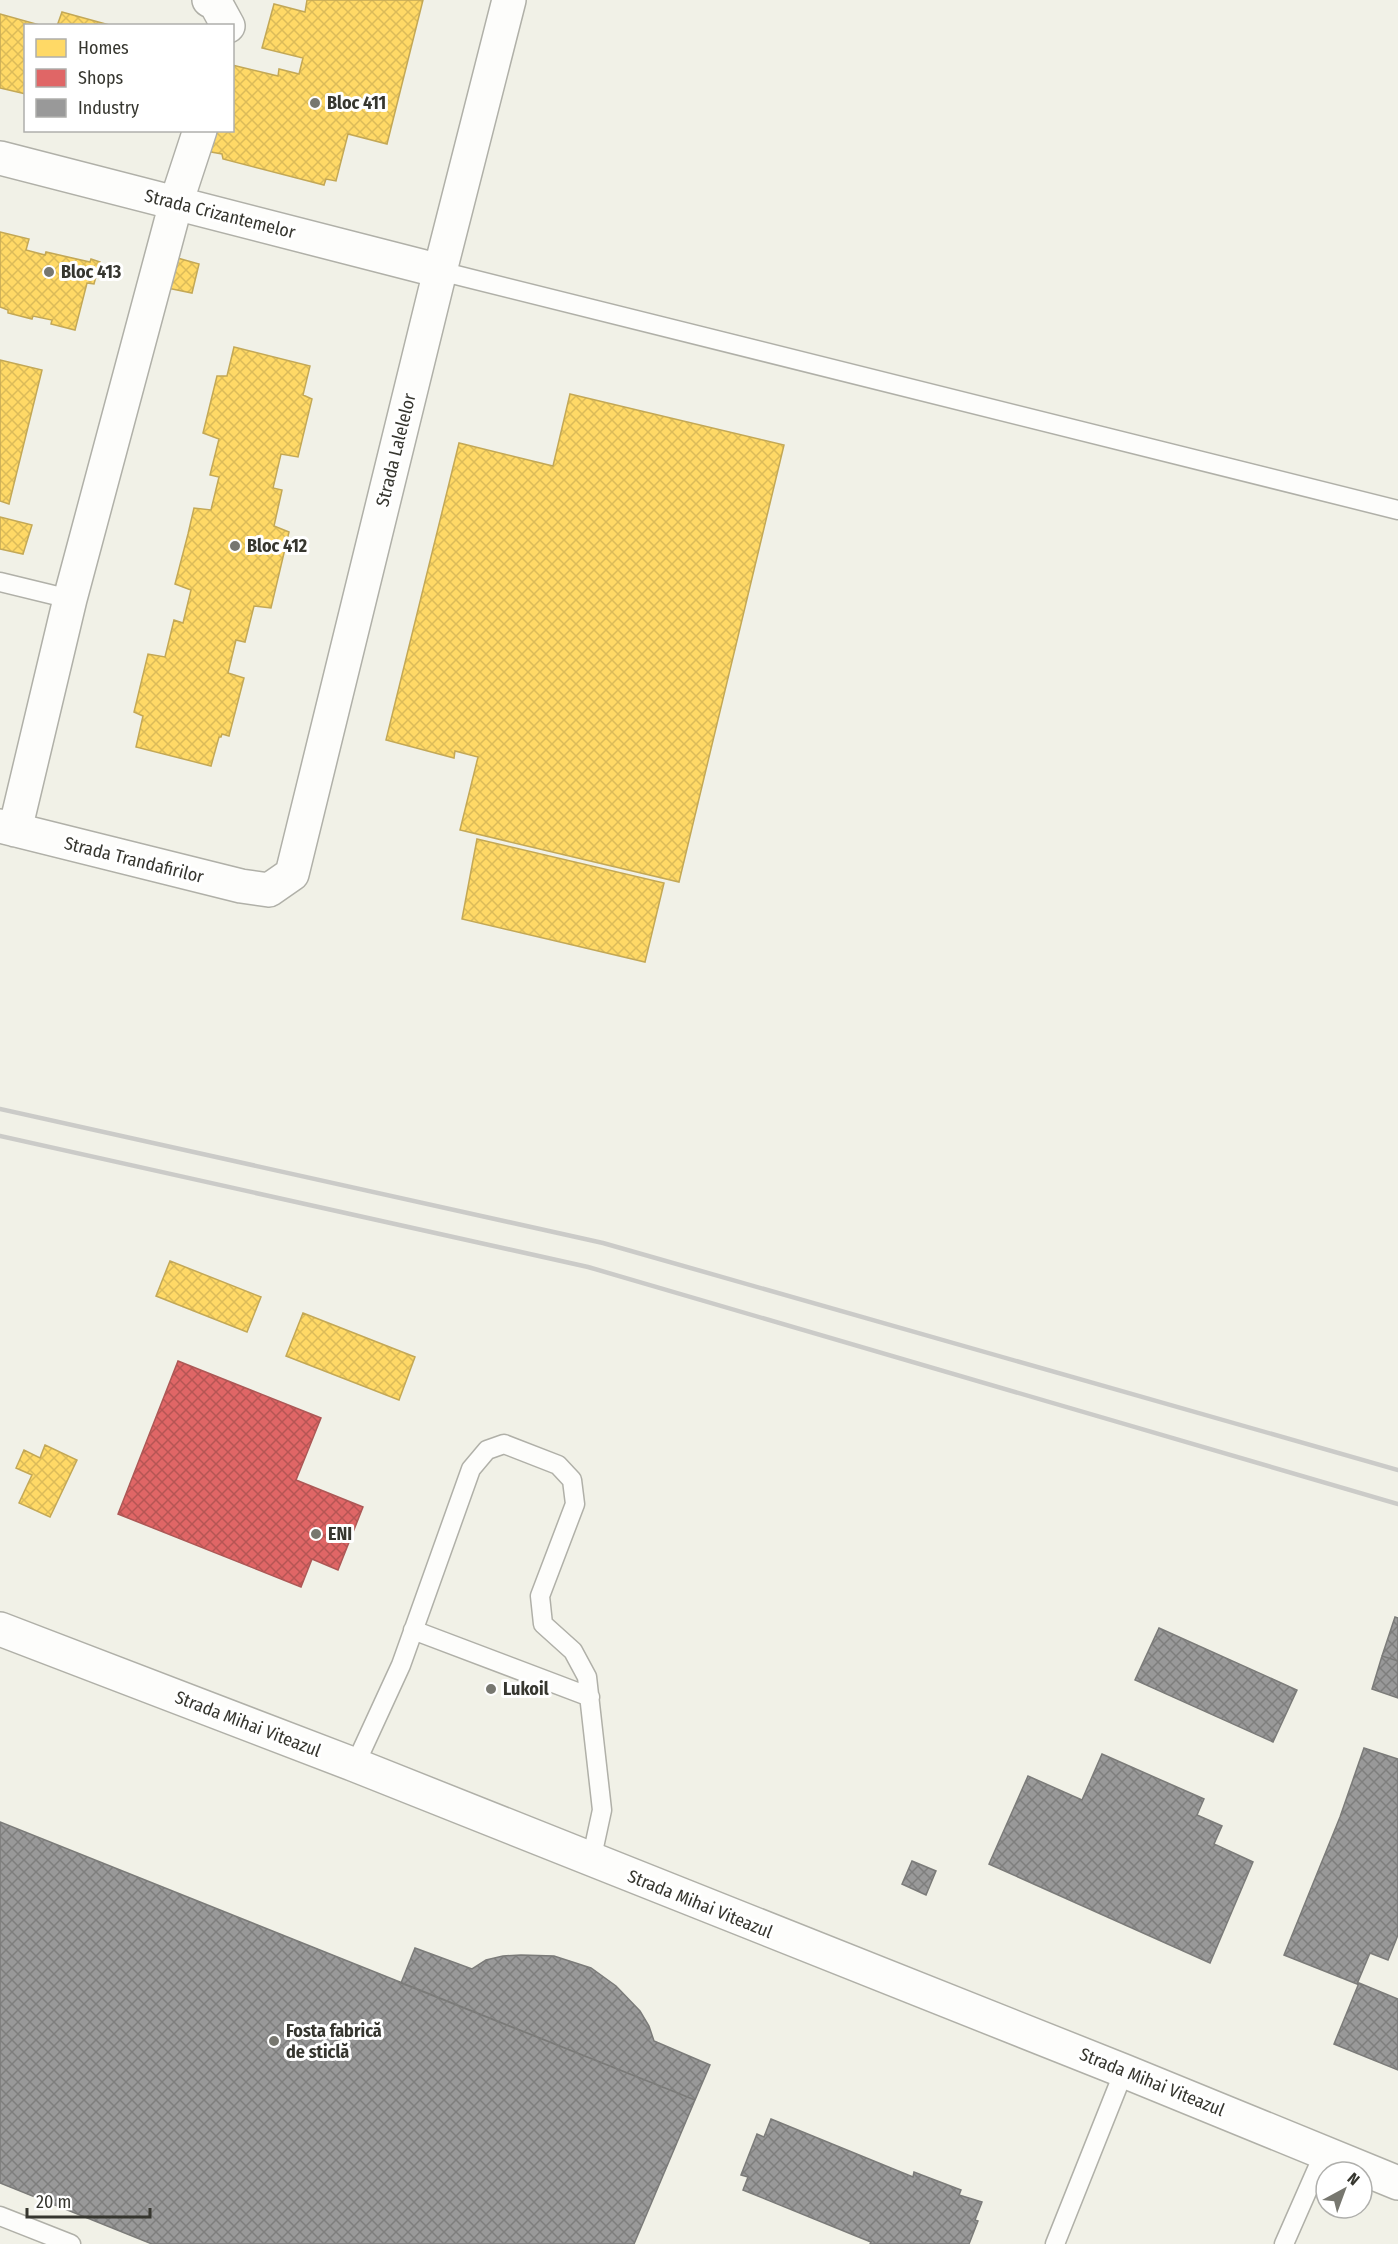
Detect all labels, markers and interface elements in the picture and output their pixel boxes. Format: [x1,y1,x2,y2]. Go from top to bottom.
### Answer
legend [24,24,234,132]
text: Homes [78,37,129,59]
text: Shops [78,67,123,89]
place label: Bloc 411 [327,92,386,114]
marker: Bloc 411 [308,96,322,110]
text: Industry [78,97,139,119]
street label: Strada Crizantemelor [142,185,298,244]
place label: Bloc 413 [61,261,122,283]
marker: Bloc 413 [42,265,56,279]
street label: Strada Lalelelor [371,390,421,509]
place label: Bloc 412 [247,535,307,557]
marker: Bloc 412 [228,539,242,553]
street label: Strada Trandafirilor [62,832,207,888]
place label: ENI [328,1523,352,1545]
marker: ENI [309,1527,323,1541]
place label: Lukoil [503,1678,549,1700]
marker: Lukoil [484,1682,498,1696]
street label: Strada Mihai Viteazul [172,1686,324,1762]
street label: Strada Mihai Viteazul [624,1865,776,1943]
place label: Fosta fabrică de sticlă [286,2020,382,2063]
marker: Fosta fabrică de sticlă [267,2034,281,2048]
street label: Strada Mihai Viteazul [1076,2043,1228,2121]
north arrow [1314,2160,1374,2220]
text: N [1344,2169,1363,2189]
scale bar [27,2181,150,2219]
text: 20 m [36,2191,71,2213]

